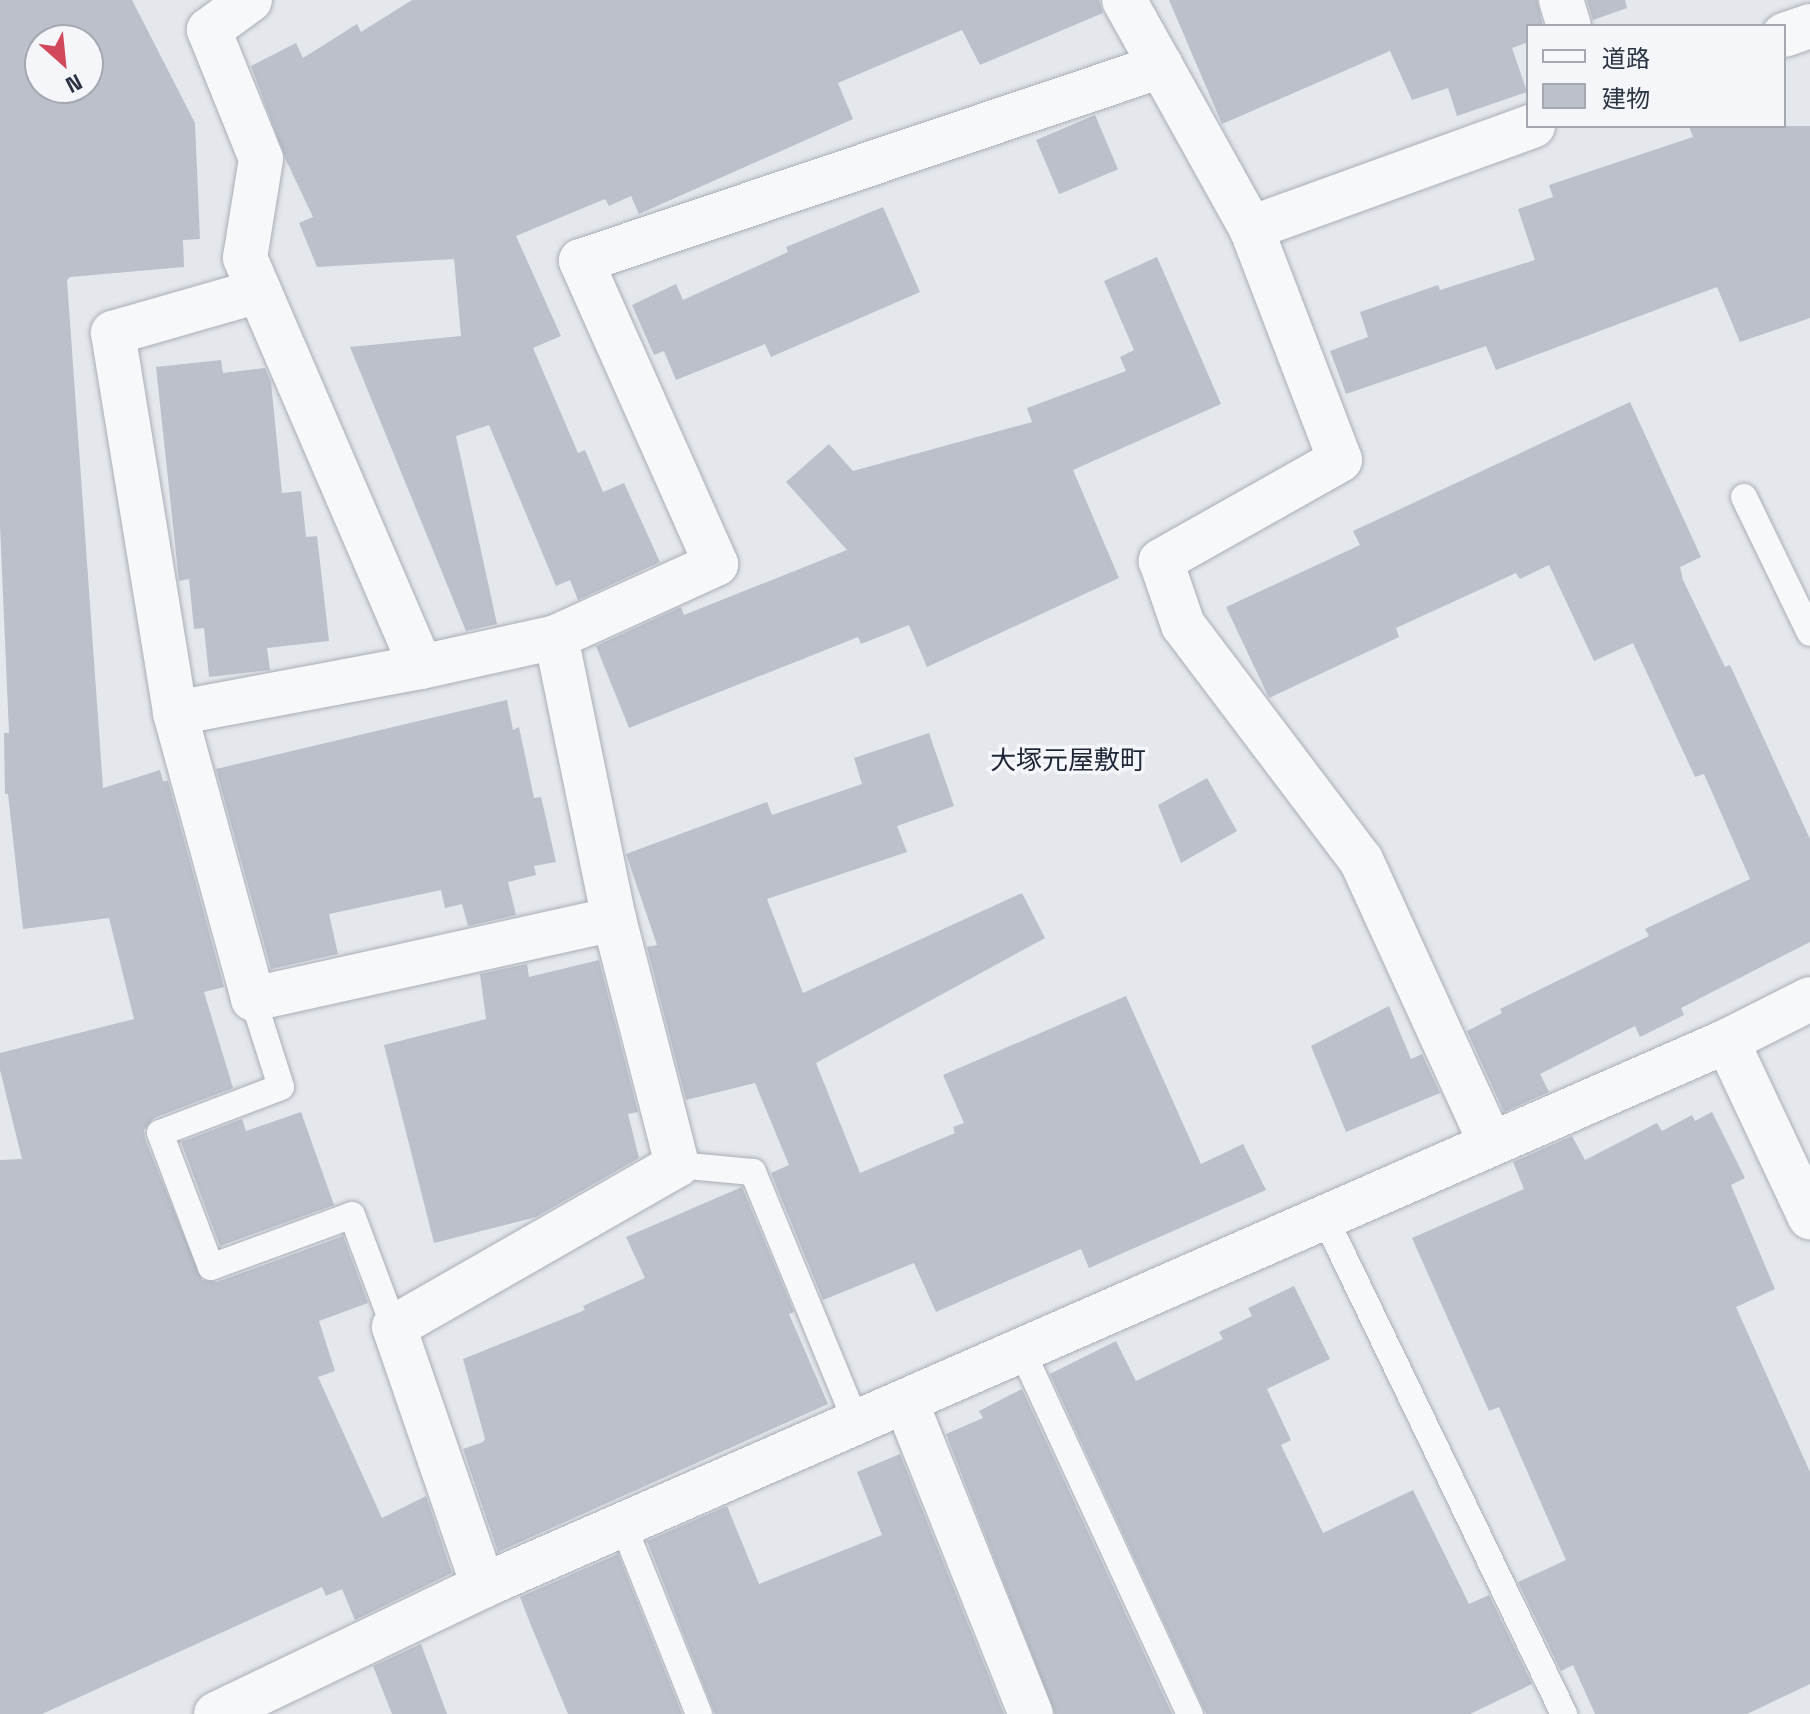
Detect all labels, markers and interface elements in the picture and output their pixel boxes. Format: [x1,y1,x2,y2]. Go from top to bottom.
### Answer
north arrow [24,24,104,104]
legend [1526,24,1786,128]
text: 道路 [1602,43,1650,74]
text: N [61,68,87,99]
text: 建物 [1602,83,1650,114]
district label: 大塚元屋敷町 [990,745,1146,777]

